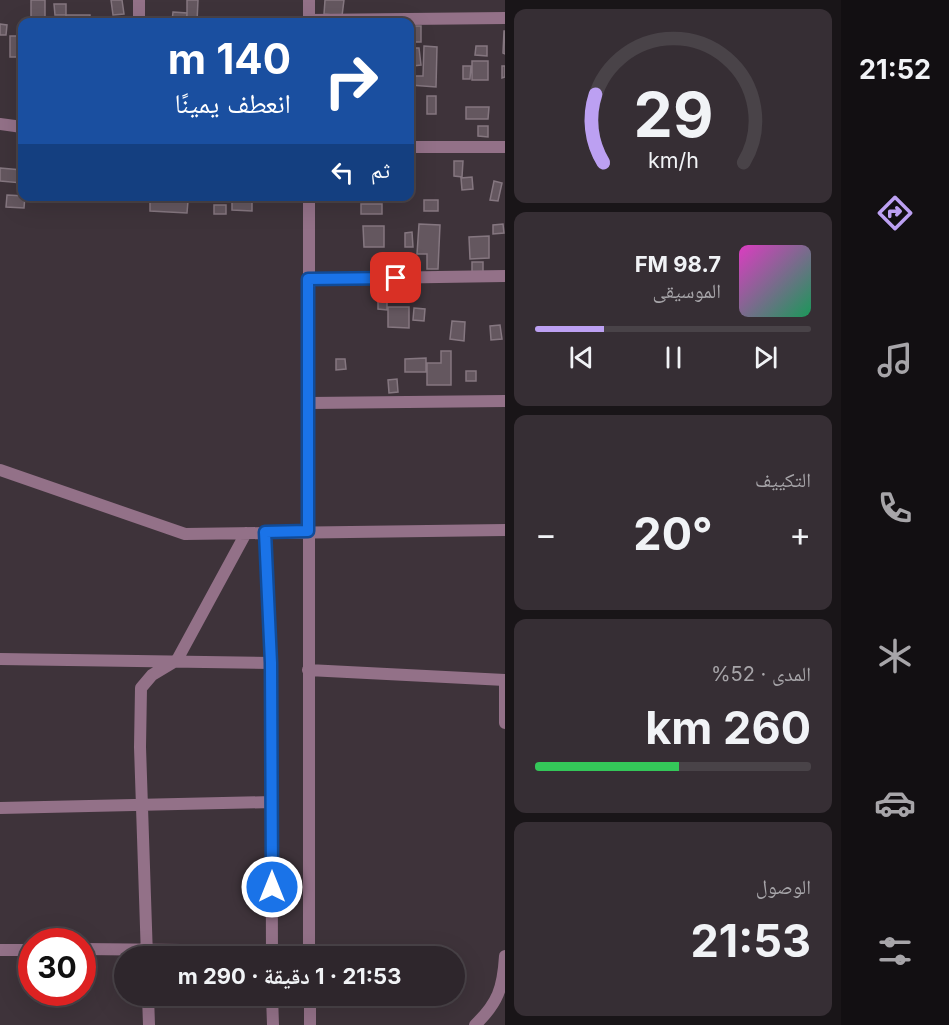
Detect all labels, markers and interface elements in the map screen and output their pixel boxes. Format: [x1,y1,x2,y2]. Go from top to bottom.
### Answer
text: 140 m [168,33,291,84]
icon: right [312,42,390,120]
text: 21:52 [859,53,931,86]
text: 29 [633,77,713,152]
text: انعطف يمينًا [174,87,291,120]
text: km/h [648,147,698,173]
icon: left [326,156,359,189]
text: ثم [371,157,390,183]
icon: directions [874,192,916,234]
text: 98.7 FM [635,251,721,277]
pin [370,252,421,303]
icon: arrive [379,261,412,294]
text: الموسيقى [653,279,721,303]
icon: music [874,339,916,381]
icon: previous [565,341,598,374]
icon: pause [657,341,690,374]
icon: next [749,341,782,374]
text: التكييف [755,468,811,492]
icon: phone [874,487,916,529]
text: 20° [633,506,713,561]
text: − [535,514,557,554]
text: + [789,514,811,554]
icon: climate [874,635,916,677]
text: المدى · 52% [711,662,811,686]
text: 260 km [645,700,811,755]
icon: car [874,782,916,824]
position arrow [240,855,304,919]
text: الوصول [756,875,811,899]
text: 21:53 [690,913,811,968]
speed limit sign: 30 [18,928,96,1006]
icon: filters [874,930,916,972]
text: 21:53 · 1 دقيقة · 290 m [178,963,401,989]

